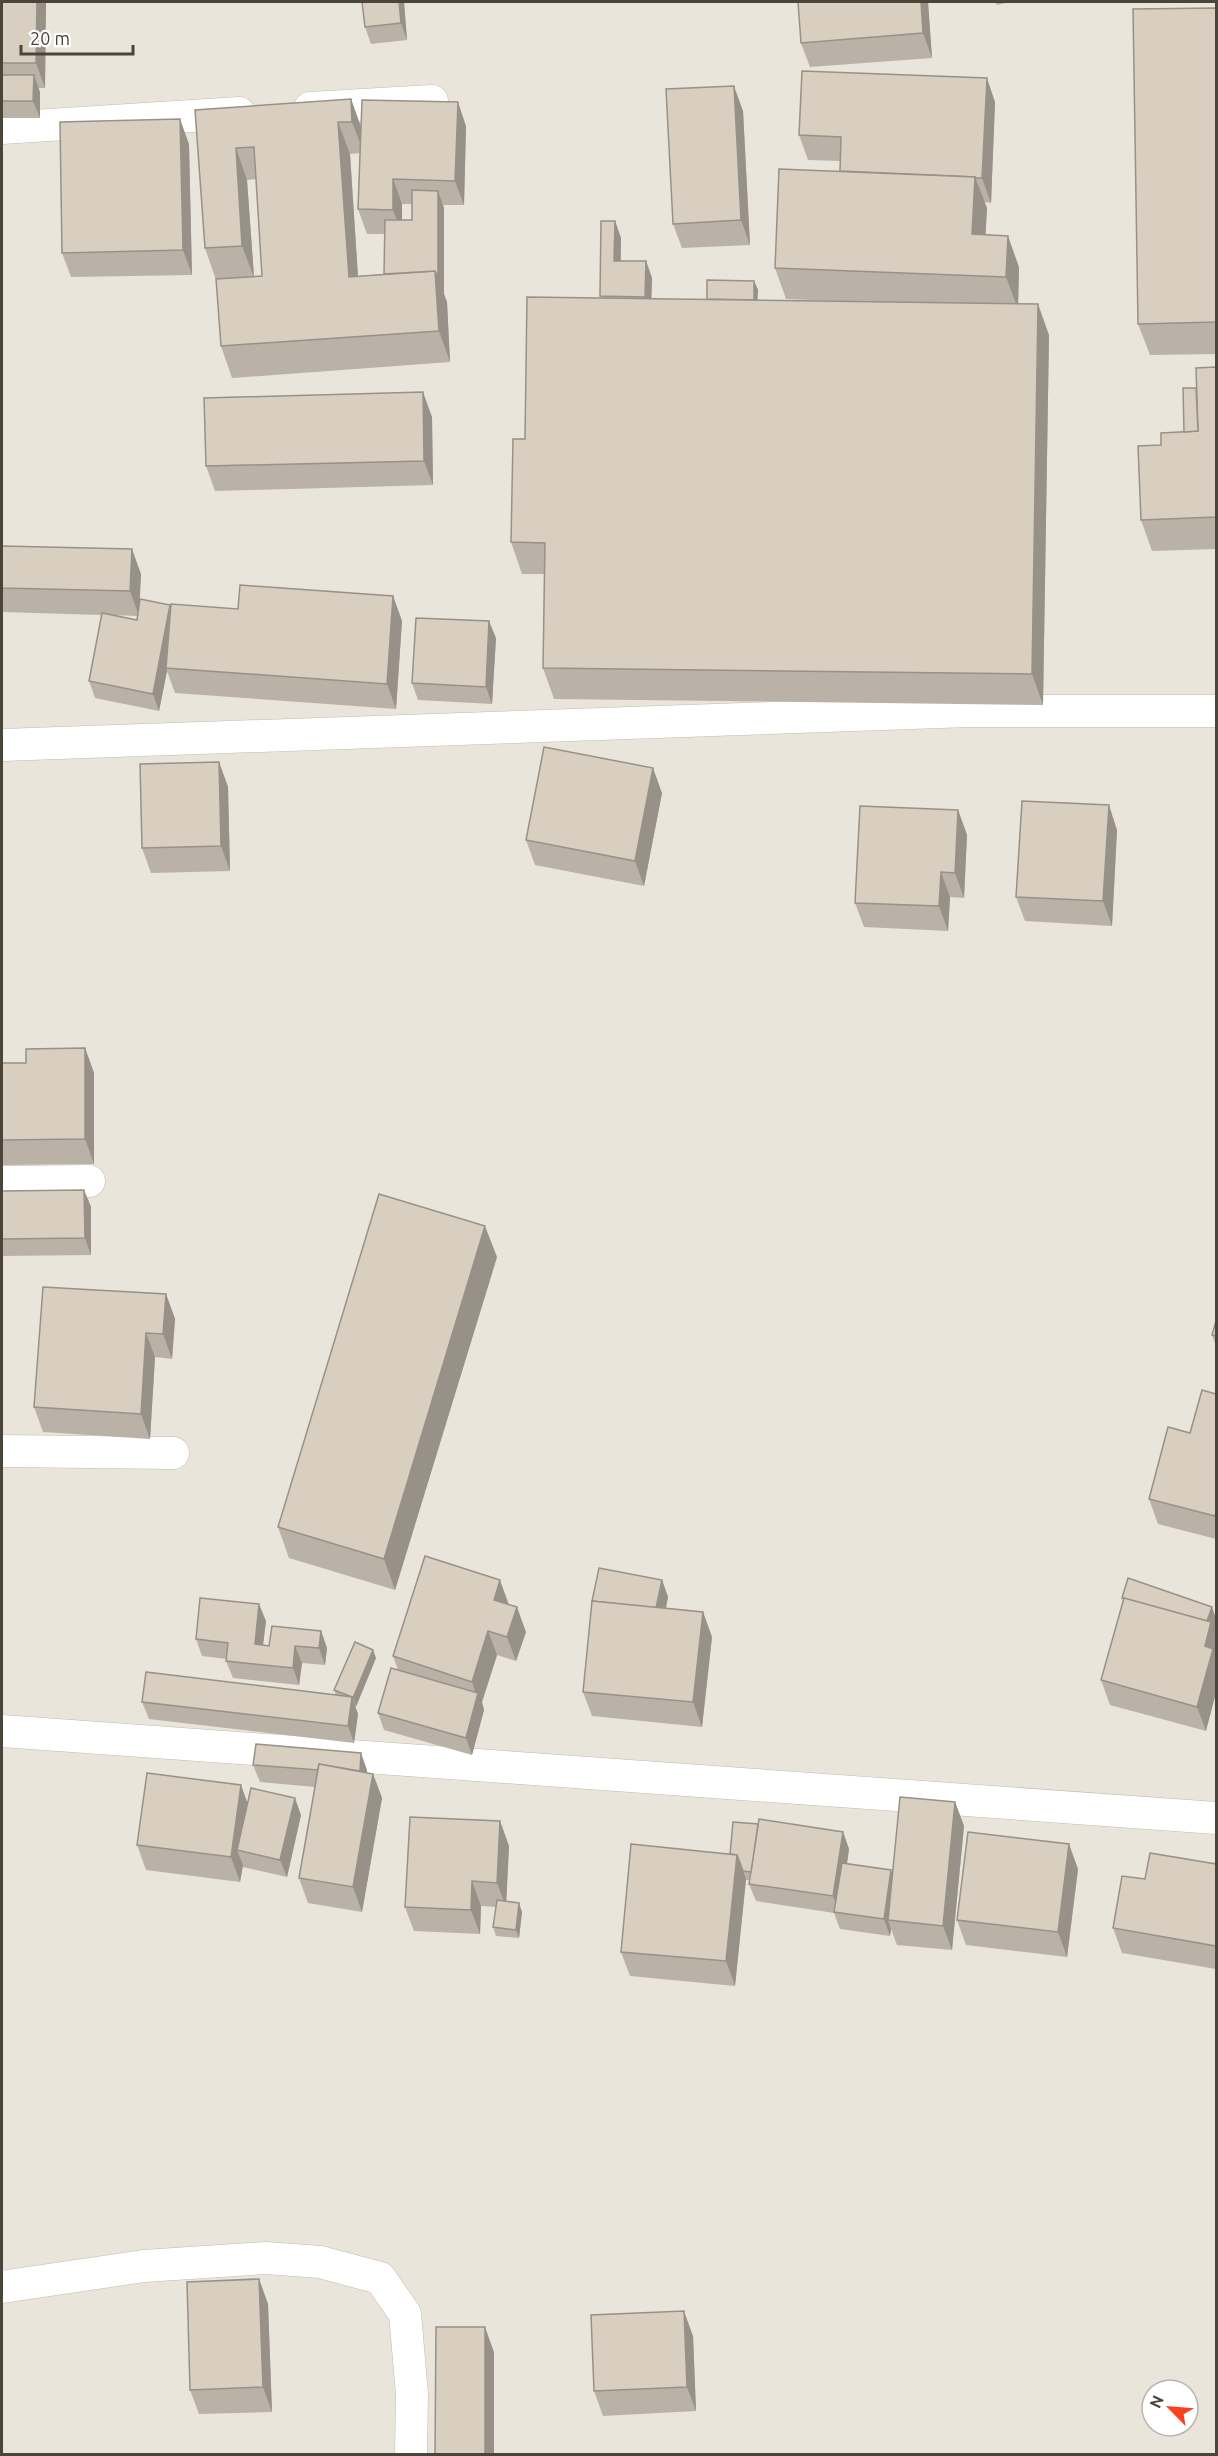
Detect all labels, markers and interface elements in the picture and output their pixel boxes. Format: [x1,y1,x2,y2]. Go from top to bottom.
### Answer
scale bar [21,18,134,56]
text: 20 m [30,28,70,48]
north arrow [1140,2378,1200,2438]
text: N [1146,2392,1167,2411]

